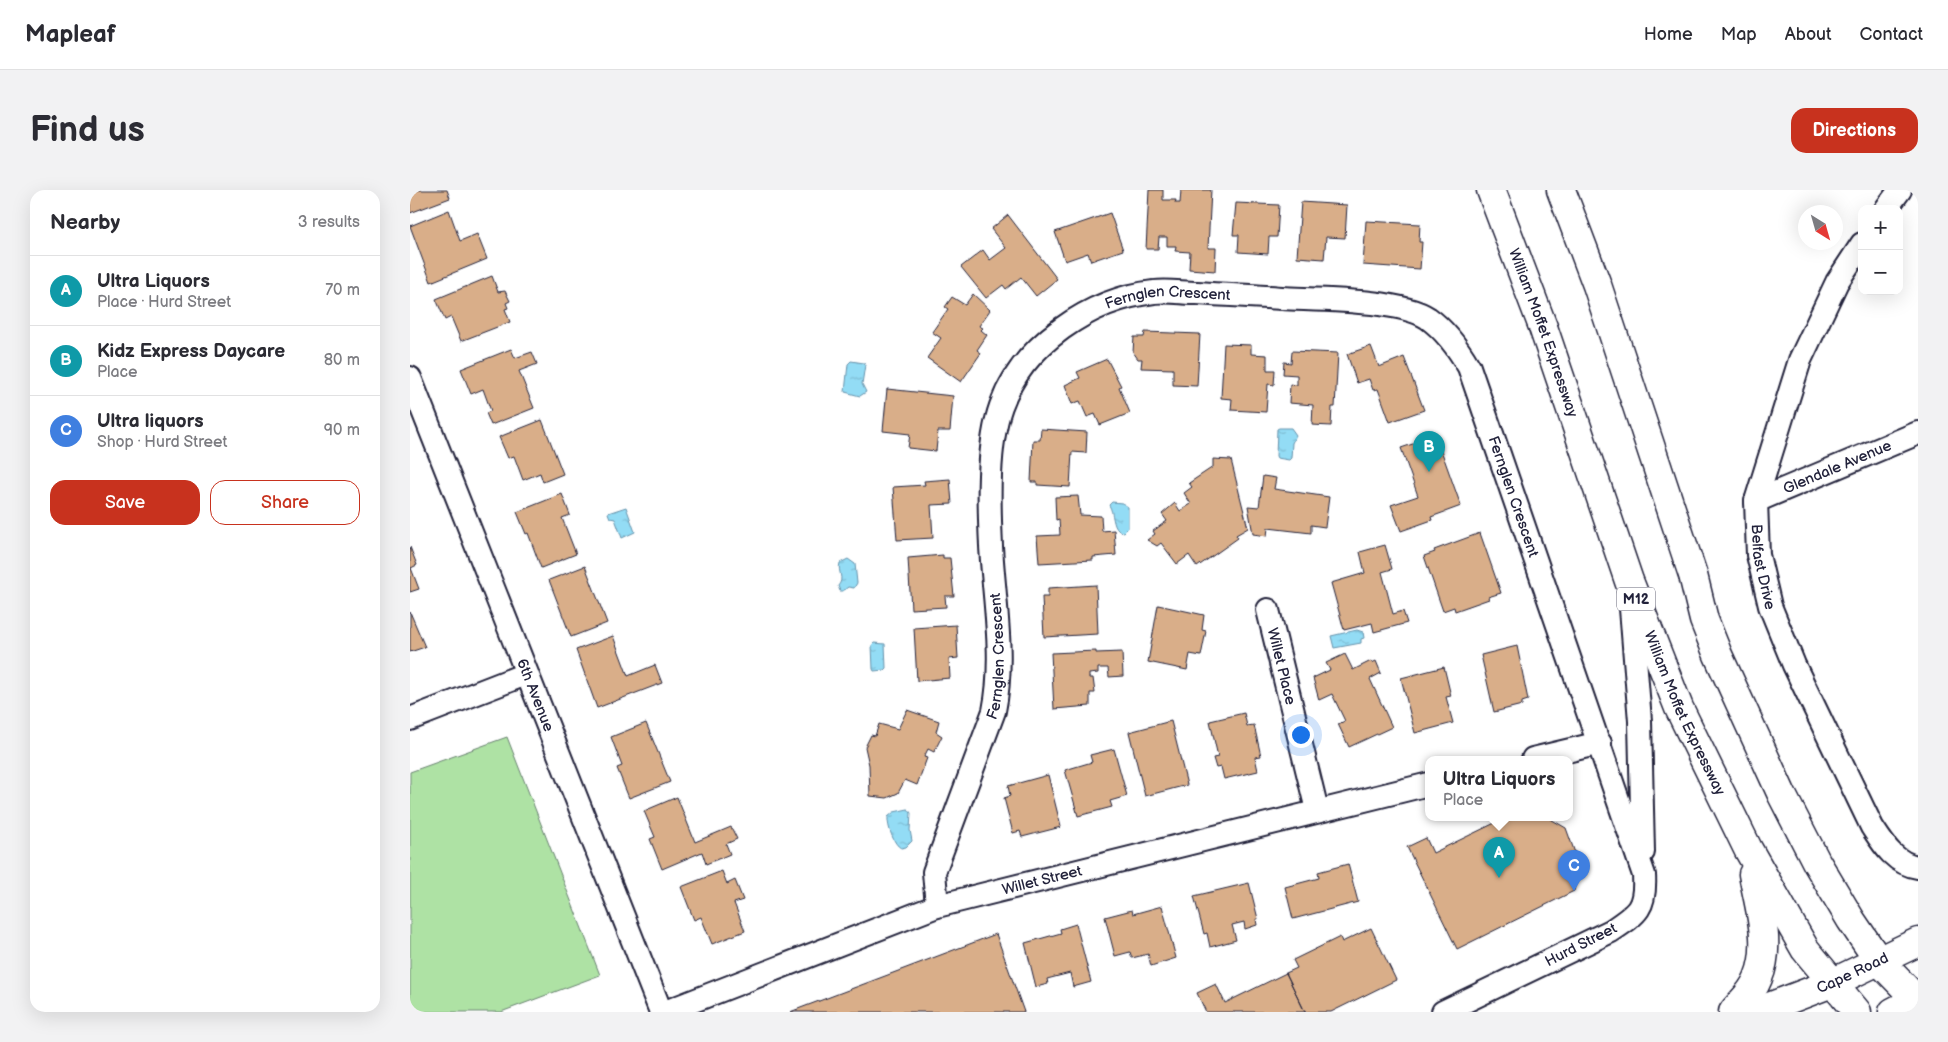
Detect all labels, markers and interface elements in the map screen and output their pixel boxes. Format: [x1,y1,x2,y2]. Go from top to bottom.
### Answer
text: Mapleaf [25,20,116,49]
text: Home [1644,24,1693,45]
text: Map [1721,24,1757,45]
text: About [1785,24,1832,45]
text: Contact [1860,24,1923,45]
button: Directions [1791,108,1918,153]
text: Find us [30,109,145,152]
north arrow [1798,205,1843,250]
map controls [1858,205,1903,295]
button: + [1858,205,1903,250]
text: Nearby [50,210,120,235]
text: 3 results [298,213,360,232]
street label: William Moffet Expressway [1504,246,1582,420]
button: − [1858,250,1903,295]
text: Ultra Liquors [97,270,210,293]
text: A [61,281,71,300]
text: 70 m [325,281,360,300]
street label: Fernglen Crescent [1102,282,1231,313]
text: Place · Hurd Street [97,293,231,312]
text: Kidz Express Daycare [97,340,285,363]
text: B [60,351,72,370]
text: 80 m [324,351,360,370]
text: Place [97,363,138,382]
text: Ultra liquors [97,410,204,433]
text: C [60,421,72,440]
text: 90 m [324,421,360,440]
pin: B [1413,431,1445,472]
text: Shop · Hurd Street [97,433,228,452]
street label: Fernglen Crescent [1484,434,1543,560]
street label: Glendale Avenue [1780,436,1894,498]
button: Save [50,480,200,525]
button: Share [210,480,360,525]
street label: Belfast Drive [1747,524,1780,611]
road number: M12 [1617,588,1655,610]
street label: Fernglen Crescent [982,592,1008,722]
street label: Willet Place [1263,626,1300,707]
street label: William Moffet Expressway [1640,628,1730,798]
street label: 6th Avenue [513,656,558,734]
your location [1288,722,1314,748]
popup [1425,756,1573,821]
text: Ultra Liquors [1443,768,1555,791]
text: Place [1443,791,1483,810]
pin: A [1483,837,1515,878]
pin: C [1558,850,1590,891]
street label: Willet Street [1000,861,1084,899]
street label: Hurd Street [1542,919,1620,971]
street label: Cape Road [1814,948,1891,998]

